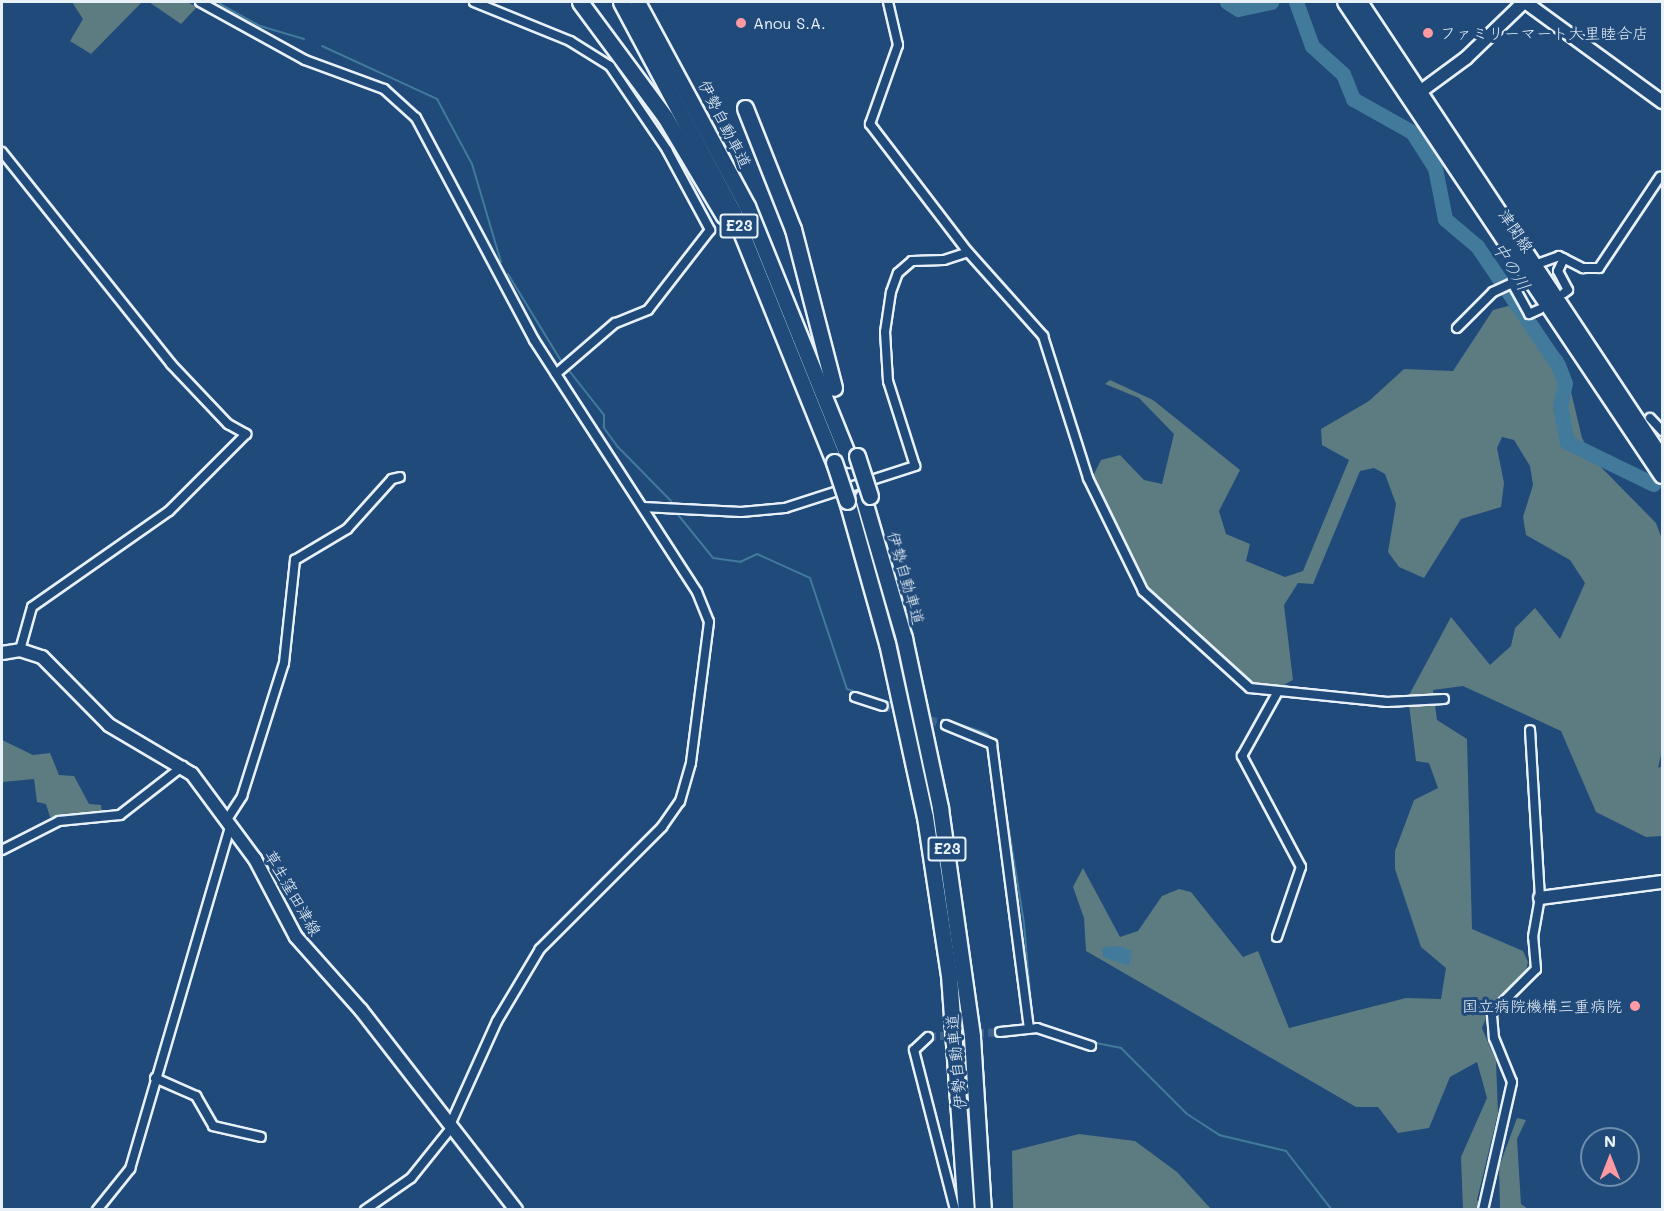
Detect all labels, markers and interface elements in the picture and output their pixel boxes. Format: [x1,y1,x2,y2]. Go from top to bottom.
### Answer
place label: Anou S.A. [753,13,826,33]
marker: Anou S.A. [734,16,748,30]
place label: ファミリーマート大里睦合店 [1440,23,1648,43]
marker: ファミリーマート大里睦合店 [1421,26,1435,40]
street label: 伊勢自動車道 [695,77,755,171]
street label: 津関線 [1495,206,1537,256]
road number: E23 [720,214,758,238]
water label: 中の川 [1489,237,1535,295]
street label: 伊勢自動車道 [884,529,928,627]
road number: E23 [928,837,966,861]
street label: 草生窪田津線 [261,847,325,939]
place label: 国立病院機構三重病院 [1462,996,1622,1016]
marker: 国立病院機構三重病院 [1626,997,1644,1015]
street label: 伊勢自動車道 [942,1013,970,1111]
north arrow [1580,1127,1640,1187]
text: N [1604,1130,1616,1151]

